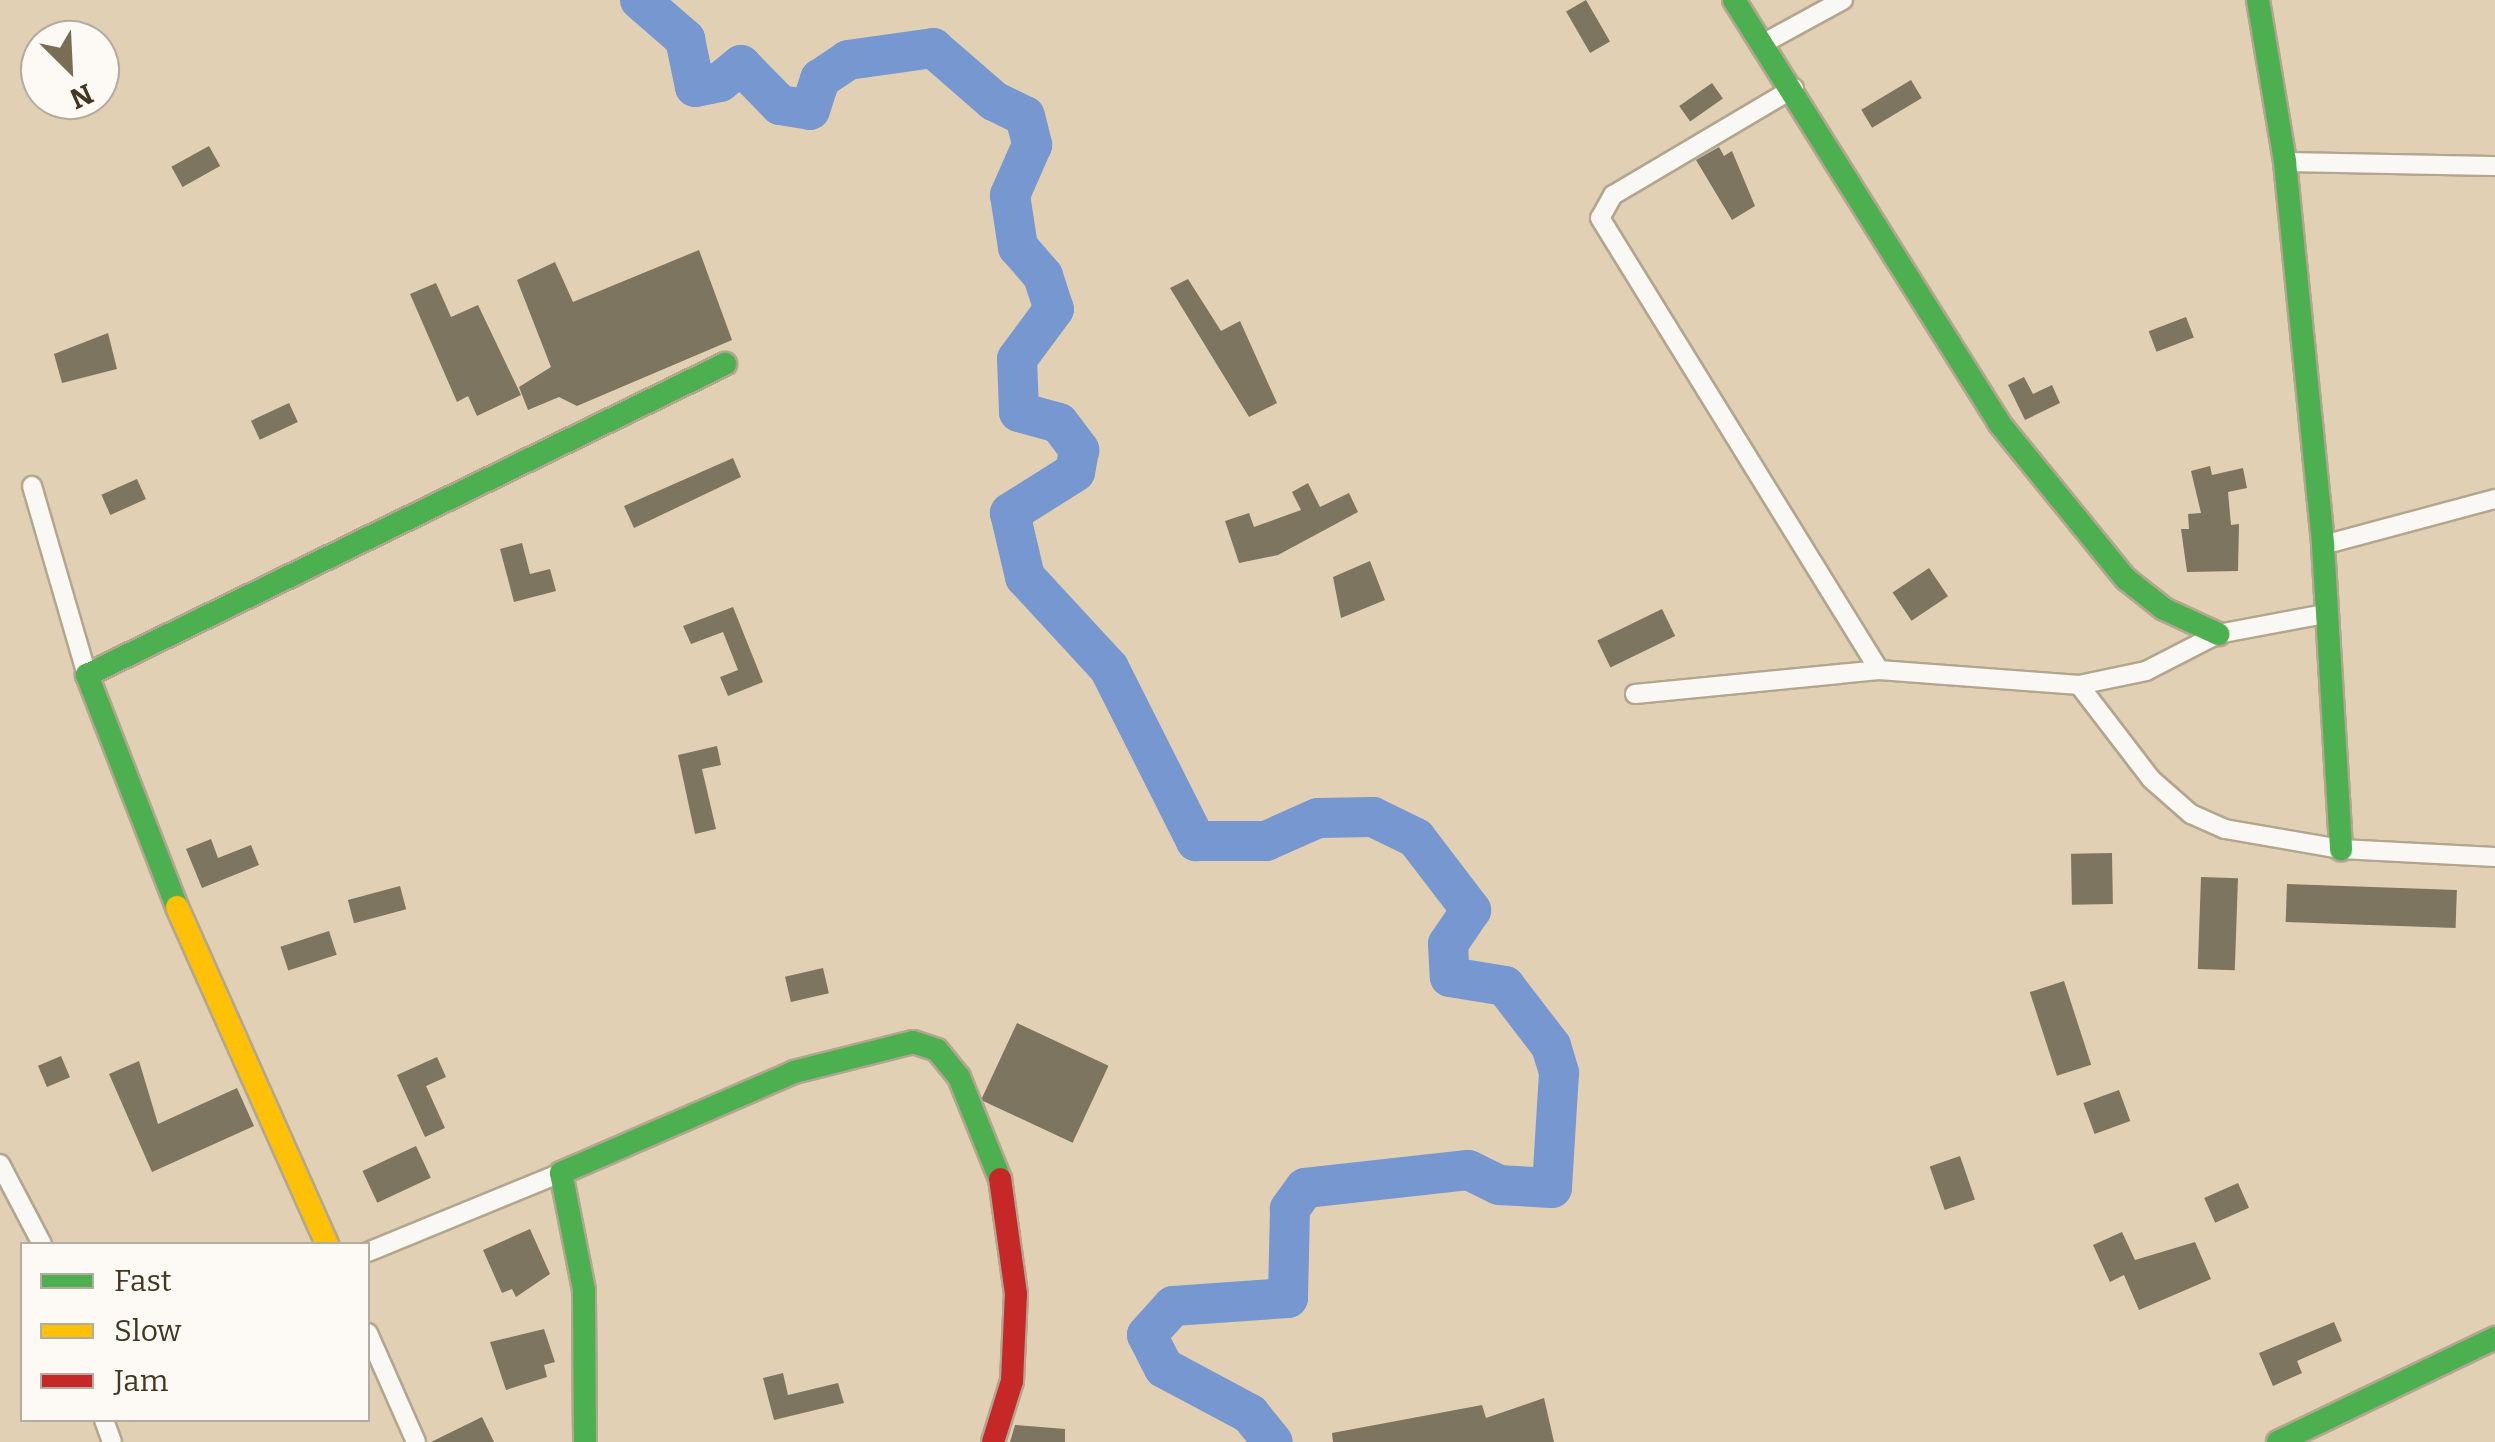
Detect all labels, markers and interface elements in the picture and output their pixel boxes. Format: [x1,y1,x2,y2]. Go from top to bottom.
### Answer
north arrow [20,20,120,120]
text: N [65,77,98,116]
legend [20,1242,370,1422]
text: Fast [114,1263,172,1299]
text: Slow [114,1313,181,1349]
text: Jam [114,1363,168,1399]

